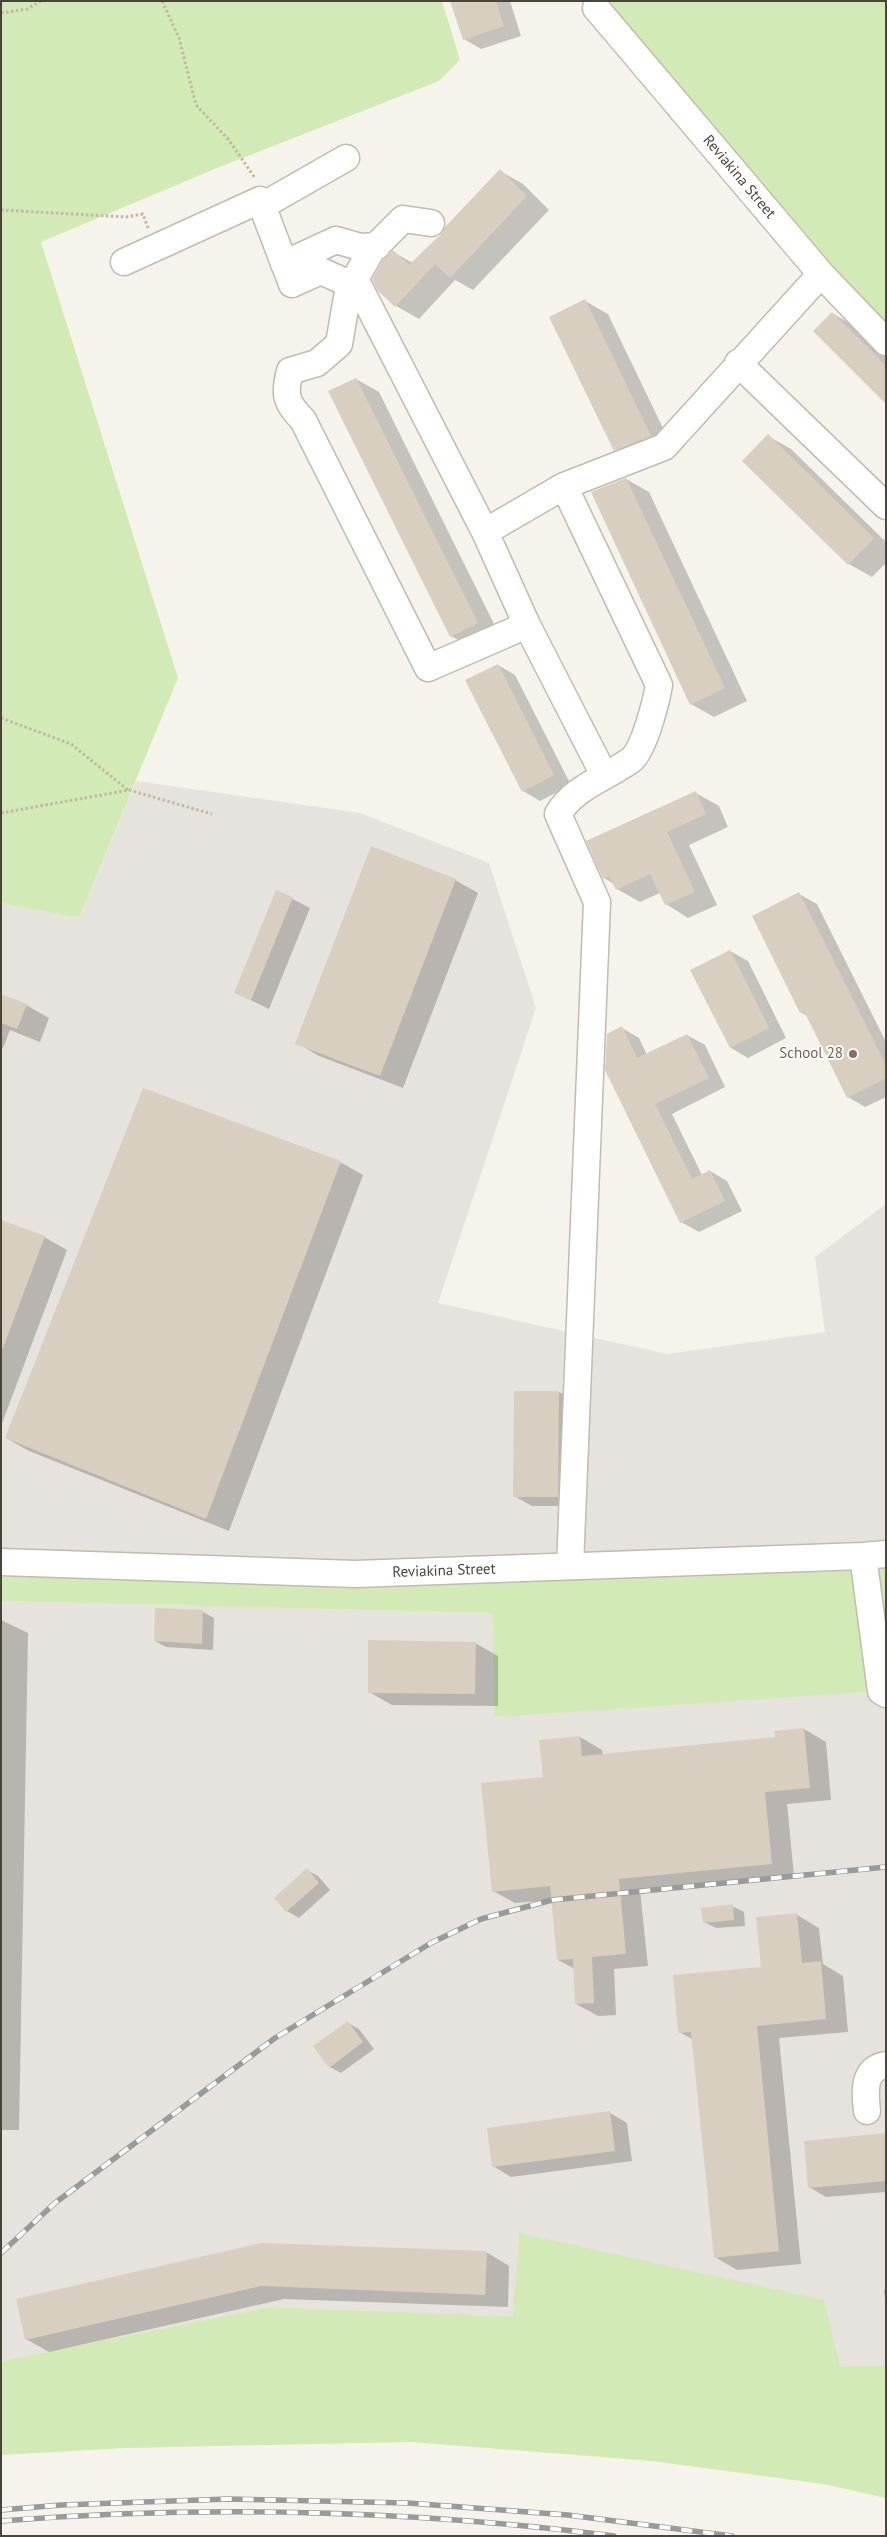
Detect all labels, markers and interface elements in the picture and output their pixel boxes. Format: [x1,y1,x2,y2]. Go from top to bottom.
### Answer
street label: Reviakina Street [699,132,779,222]
place label: School 28 [779,1045,843,1063]
marker: School 28 [847,1048,859,1060]
street label: Reviakina Street [392,1560,496,1582]

